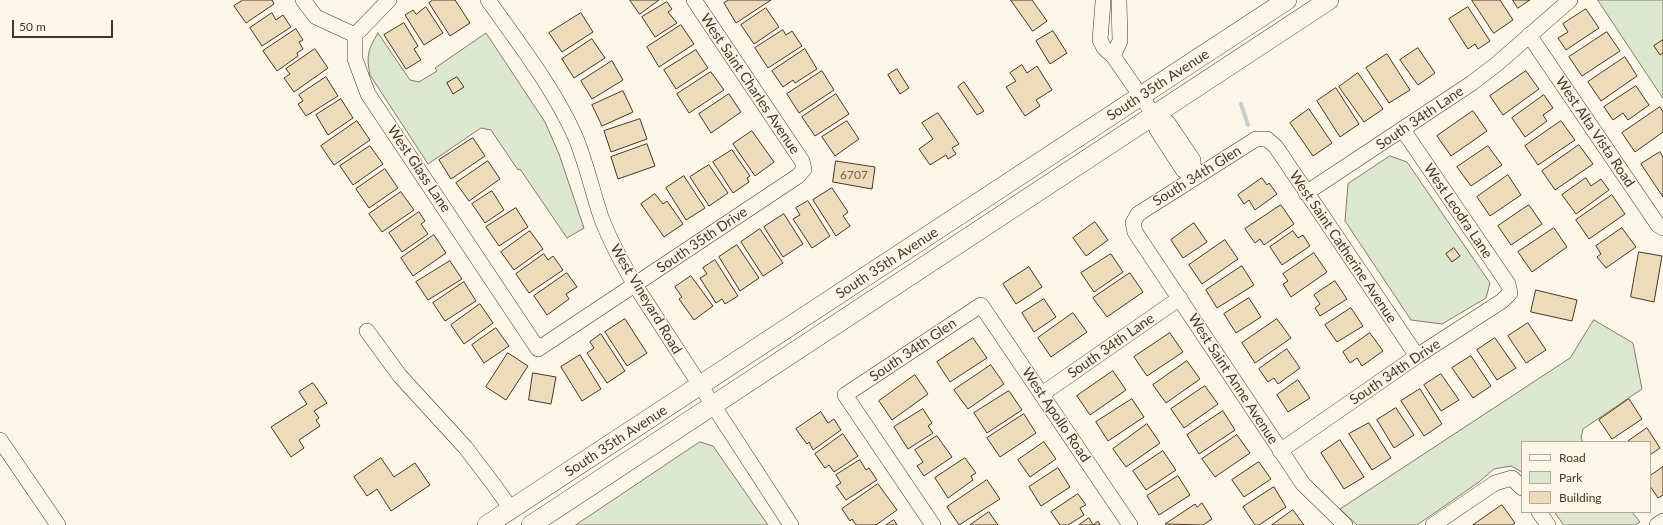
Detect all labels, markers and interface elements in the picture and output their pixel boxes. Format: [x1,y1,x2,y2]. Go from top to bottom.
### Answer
street label: West Saint Charles Avenue [697,11,803,157]
scale bar [14,12,115,38]
text: 50 m [19,19,46,34]
street label: South 35th Avenue [1104,46,1212,124]
street label: West Alta Vista Road [1552,74,1638,190]
street label: South 34th Lane [1373,83,1467,153]
street label: West Glass Lane [384,122,454,216]
street label: South 34th Glen [1150,142,1244,210]
street label: West Leodra Lane [1420,161,1496,261]
house number: 6707 [840,168,868,182]
street label: West Saint Catherine Avenue [1286,168,1400,326]
street label: South 35th Drive [653,203,751,277]
street label: South 35th Avenue [833,224,941,302]
street label: West Vineyard Road [607,241,685,357]
street label: South 34th Lane [1065,310,1157,382]
street label: West Saint Anne Avenue [1184,311,1282,447]
street label: South 34th Glen [866,315,960,385]
street label: South 34th Drive [1346,335,1444,409]
street label: West Apollo Road [1018,365,1094,465]
street label: South 35th Avenue [562,402,670,480]
legend [1521,441,1651,513]
text: Road [1559,450,1586,465]
text: Park [1559,470,1582,485]
text: Building [1559,490,1602,505]

